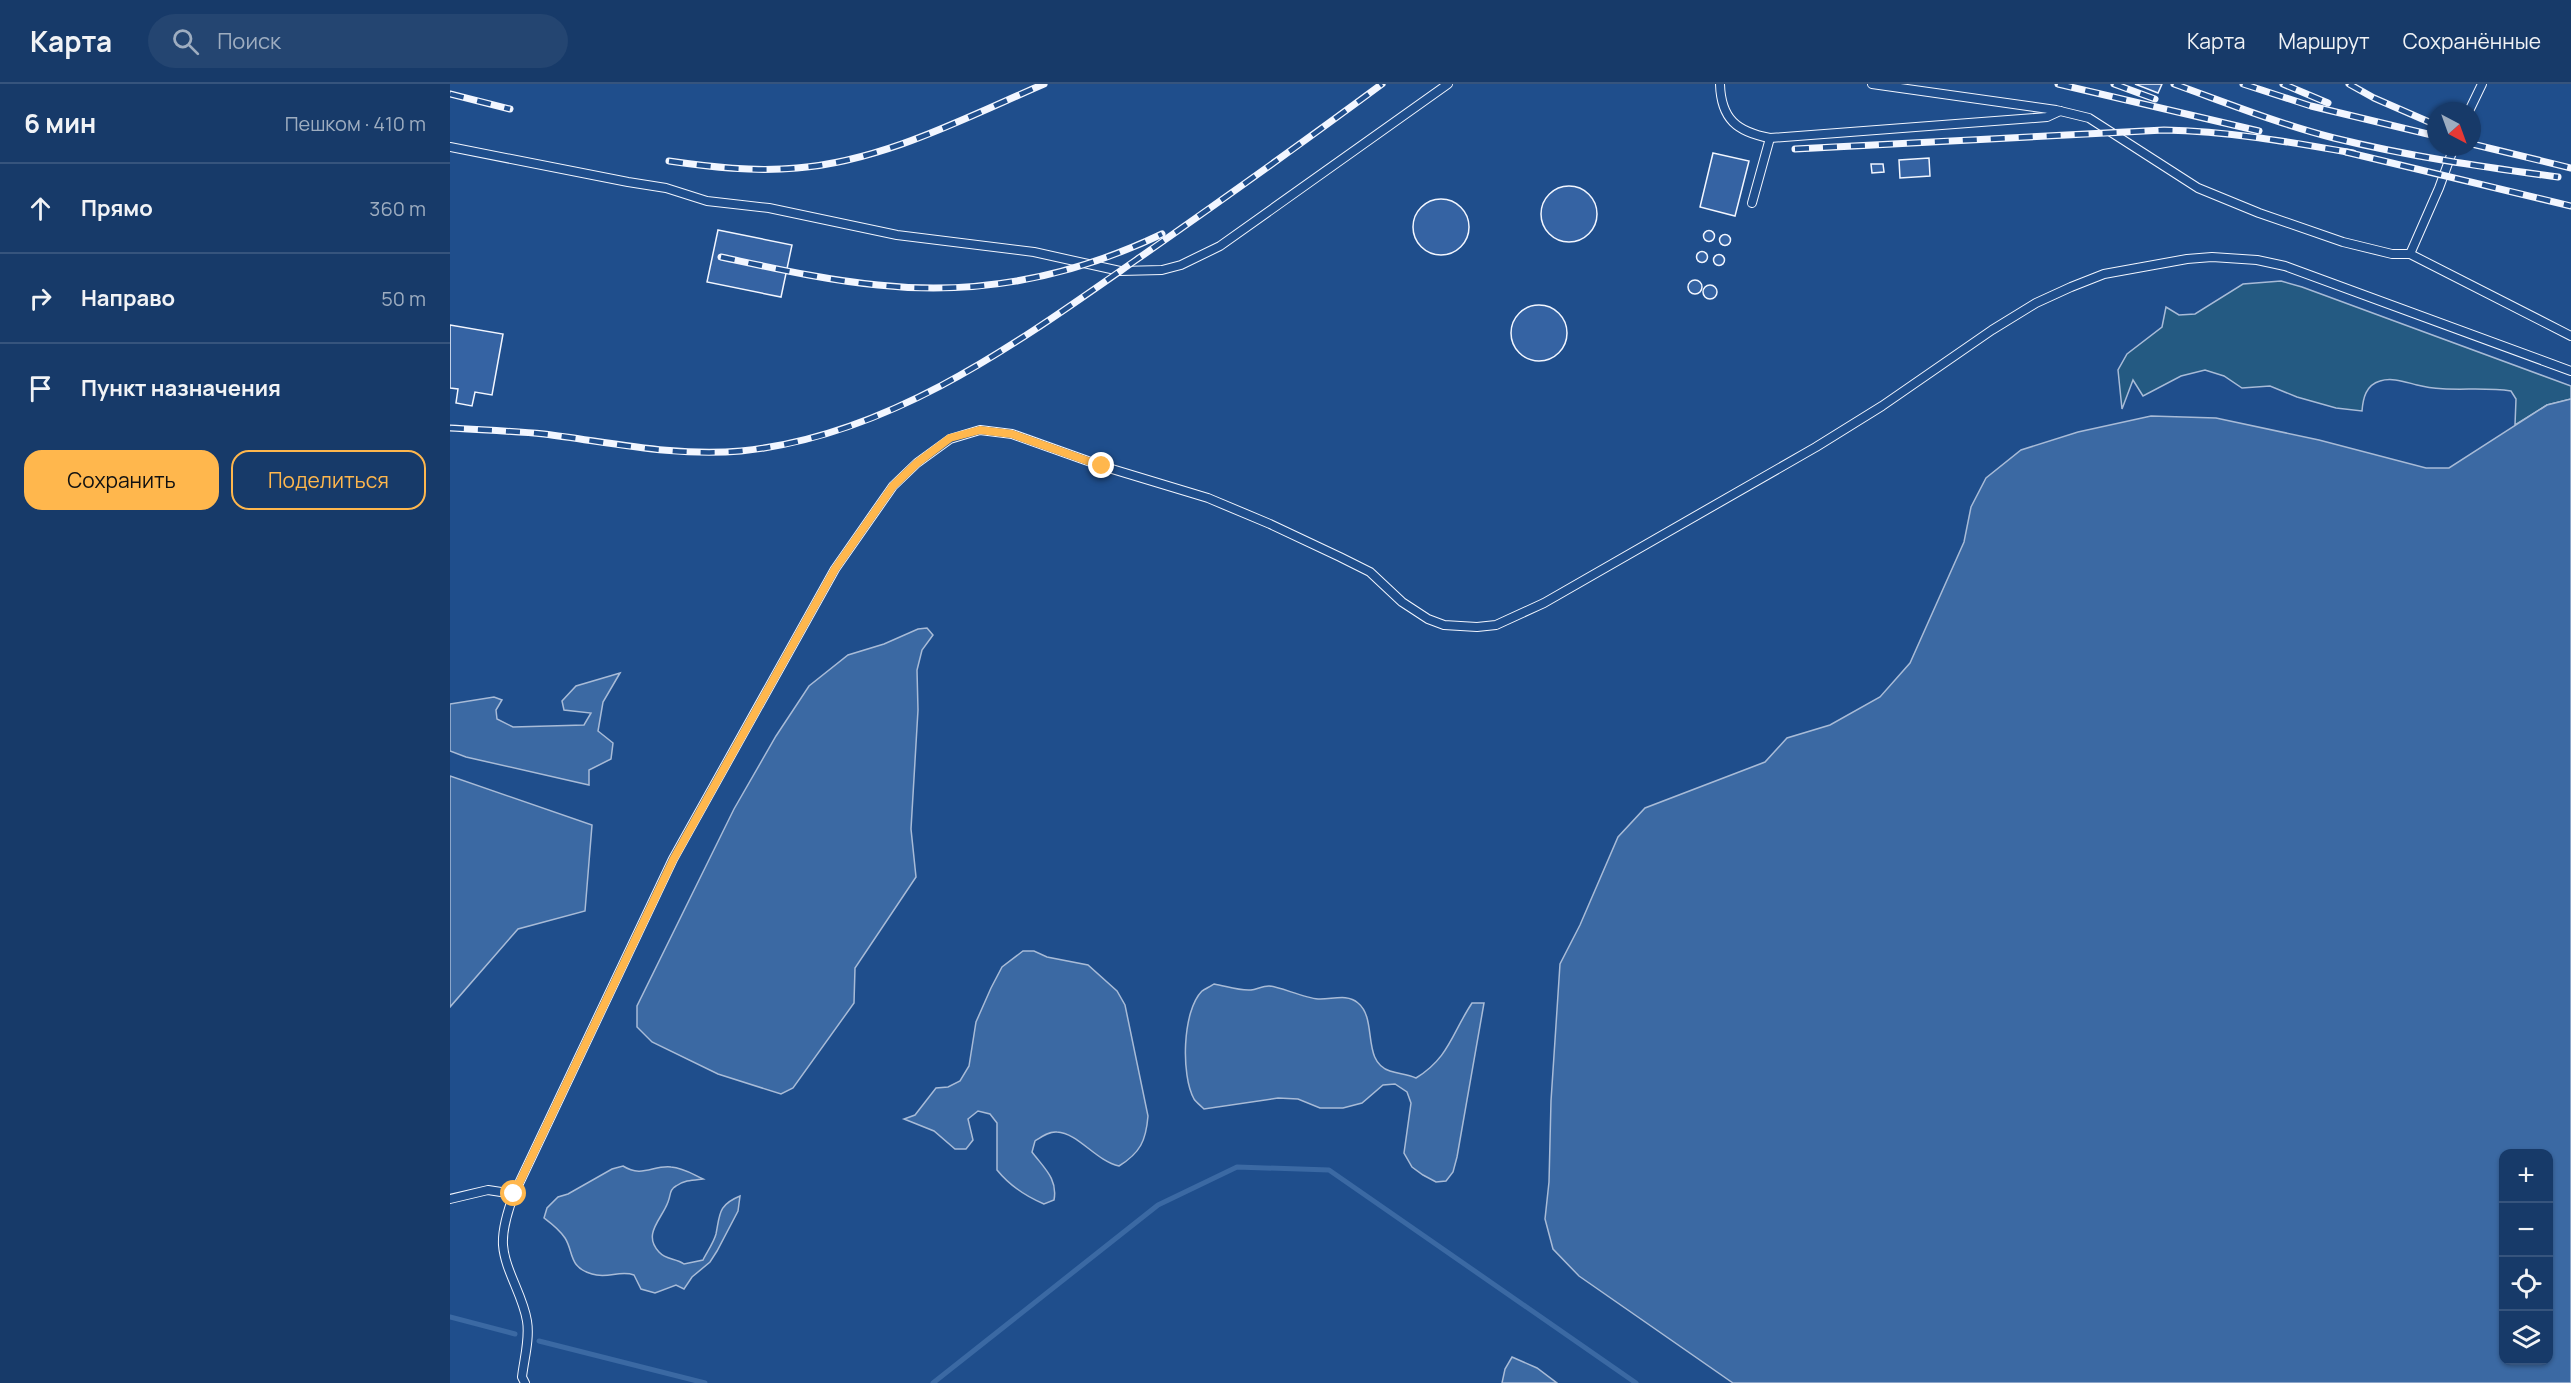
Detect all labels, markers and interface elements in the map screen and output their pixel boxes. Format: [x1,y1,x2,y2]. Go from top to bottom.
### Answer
search box [148,14,568,68]
text: Карта [30,22,112,60]
icon: search [169,25,202,58]
text: Поиск [217,26,281,56]
text: Карта [2187,27,2245,55]
text: Маршрут [2278,27,2370,55]
text: Сохранённые [2403,27,2541,55]
north arrow [2427,102,2481,156]
text: 6 мин [24,105,96,141]
text: Пешком · 410 m [285,110,426,137]
icon: ahead [24,192,57,225]
text: Прямо [81,193,153,223]
text: 360 m [369,195,426,222]
icon: right [24,282,57,315]
text: Направо [81,283,175,313]
text: 50 m [381,285,426,312]
icon: arrive [24,372,57,405]
text: Пункт назначения [81,373,281,403]
button: Сохранить [24,450,219,510]
button: Поделиться [231,450,426,510]
route end [1088,452,1114,478]
map controls [2499,1149,2553,1365]
button: + [2499,1149,2553,1203]
route start [500,1180,526,1206]
button: − [2499,1203,2553,1257]
button: locate [2499,1257,2553,1311]
button: layers [2499,1311,2553,1365]

